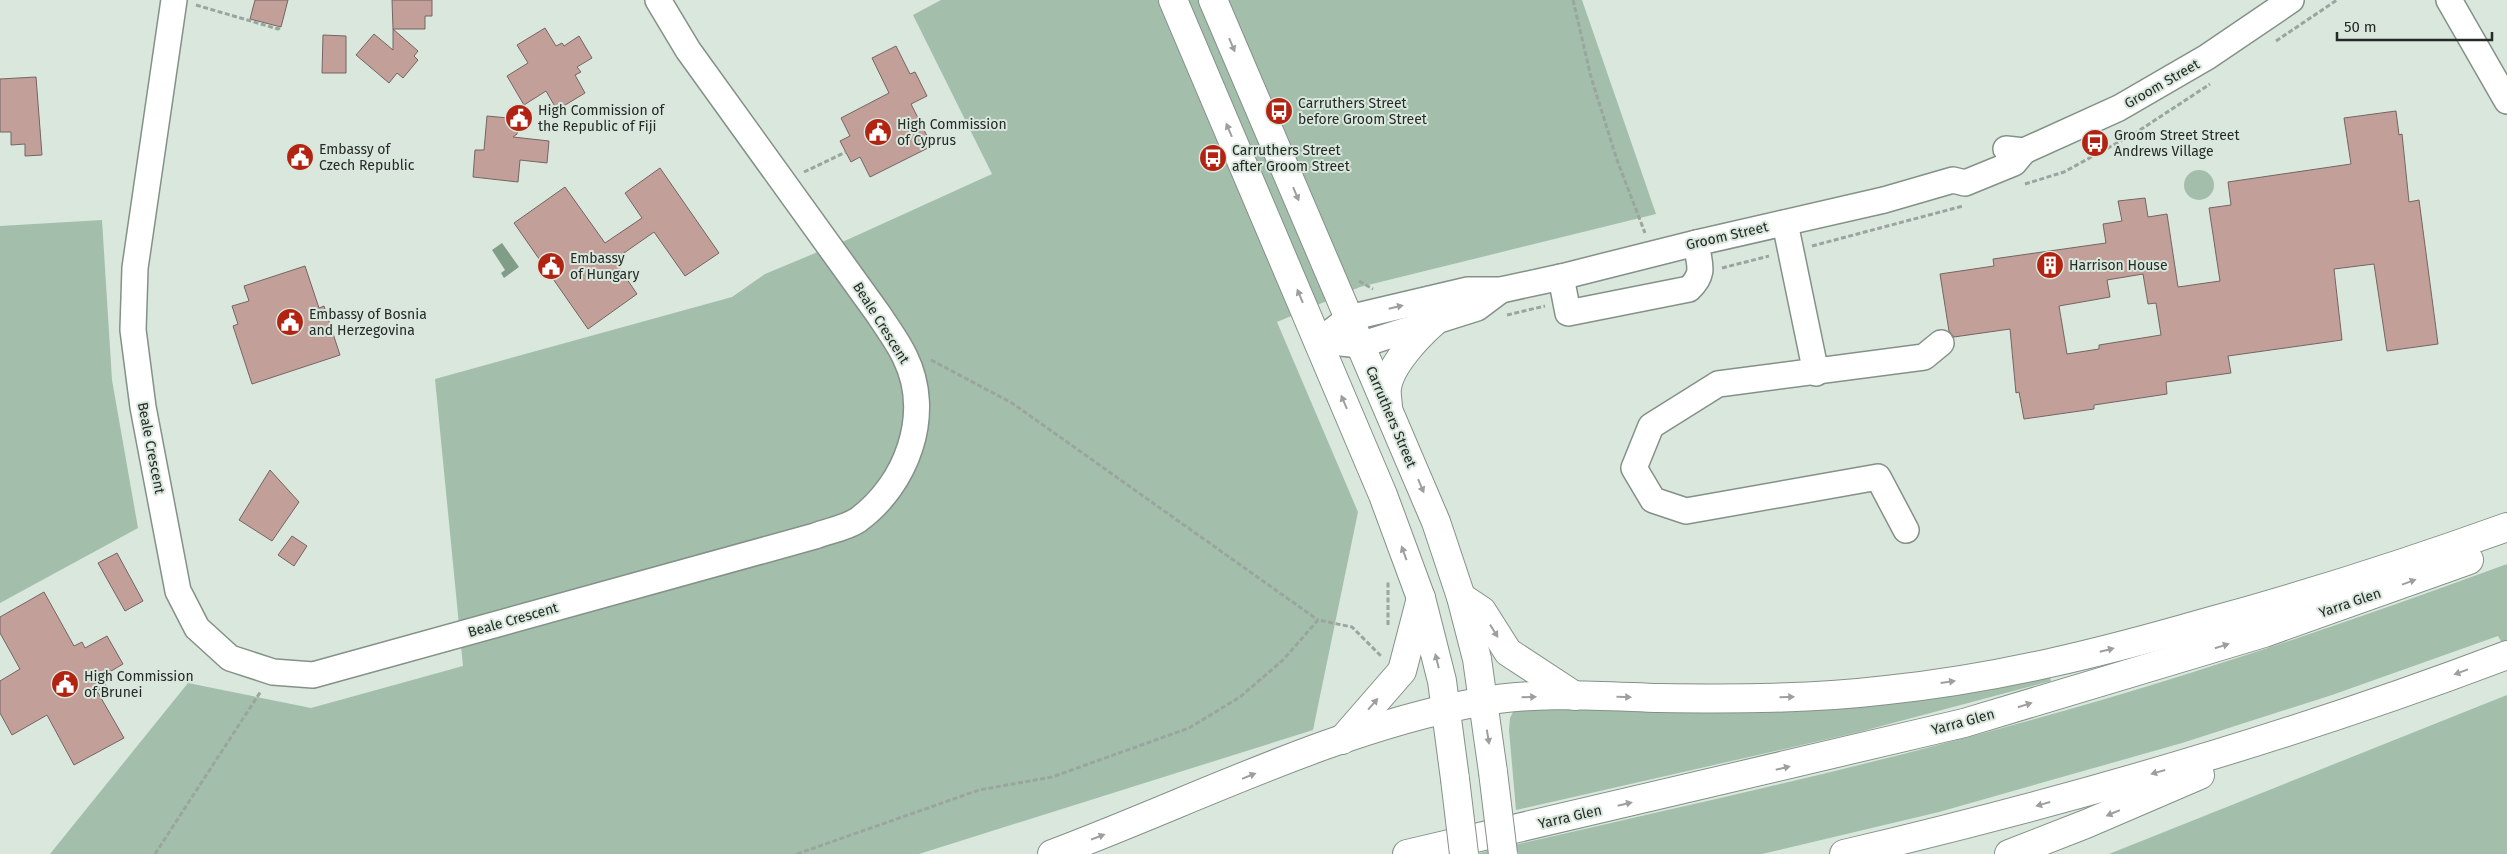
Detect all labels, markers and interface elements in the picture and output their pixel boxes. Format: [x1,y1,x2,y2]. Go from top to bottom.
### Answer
scale bar [2337,10,2492,42]
text: 50 m [2344,18,2377,36]
one-way arrow [1228,38,1236,52]
street label: Groom Street [2121,55,2203,112]
place label: Carruthers Street before Groom Street [1298,95,1428,128]
bus stop icon: Carruthers Street before Groom Street [1264,96,1294,126]
place label: High Commission of the Republic of Fiji [538,102,665,135]
public building icon: High Commission of the Republic of Fiji [504,103,534,133]
place label: High Commission of Cyprus [897,116,1007,149]
public building icon: High Commission of Cyprus [863,117,893,147]
one-way arrow [1225,122,1233,137]
place label: Groom Street Street Andrews Village [2114,127,2240,160]
bus stop icon: Groom Street Street Andrews Village [2080,128,2110,158]
place label: Embassy of Czech Republic [319,141,415,174]
public building icon: Embassy of Czech Republic [285,142,315,172]
place label: Carruthers Street after Groom Street [1232,142,1351,175]
bus stop icon: Carruthers Street after Groom Street [1198,143,1228,173]
one-way arrow [1292,187,1300,201]
street label: Groom Street [1684,218,1771,254]
place label: Embassy of Hungary [570,250,639,283]
building icon: Harrison House [2035,250,2065,280]
public building icon: Embassy of Hungary [536,251,566,281]
place label: Harrison House [2069,257,2168,274]
street label: Beale Crescent [849,279,913,368]
one-way arrow [1295,289,1303,303]
one-way arrow [1389,303,1404,311]
place label: Embassy of Bosnia and Herzegovina [309,306,427,339]
public building icon: Embassy of Bosnia and Herzegovina [275,307,305,337]
street label: Carruthers Street [1362,364,1420,471]
one-way arrow [1339,395,1347,409]
street label: Beale Crescent [134,401,168,496]
one-way arrow [1417,479,1425,493]
one-way arrow [1400,545,1407,560]
one-way arrow [2402,578,2417,586]
street label: Yarra Glen [2317,584,2383,622]
street label: Beale Crescent [466,599,561,641]
one-way arrow [1490,624,1499,637]
one-way arrow [2215,642,2230,650]
one-way arrow [2100,645,2115,653]
one-way arrow [1432,654,1440,669]
place label: High Commission of Brunei [84,668,194,701]
public building icon: High Commission of Brunei [50,669,80,699]
one-way arrow [2454,669,2469,676]
one-way arrow [1941,678,1957,686]
one-way arrow [1521,693,1537,701]
one-way arrow [1616,693,1632,701]
one-way arrow [1779,693,1795,701]
one-way arrow [1367,699,1379,711]
one-way arrow [2018,701,2033,709]
street label: Yarra Glen [1930,705,1996,739]
one-way arrow [1484,729,1492,745]
one-way arrow [1776,763,1792,771]
one-way arrow [2150,768,2165,776]
one-way arrow [1241,772,1256,779]
one-way arrow [1618,800,1633,808]
street label: Yarra Glen [1537,801,1603,833]
one-way arrow [2036,801,2051,809]
one-way arrow [2106,809,2120,817]
one-way arrow [1091,833,1106,841]

